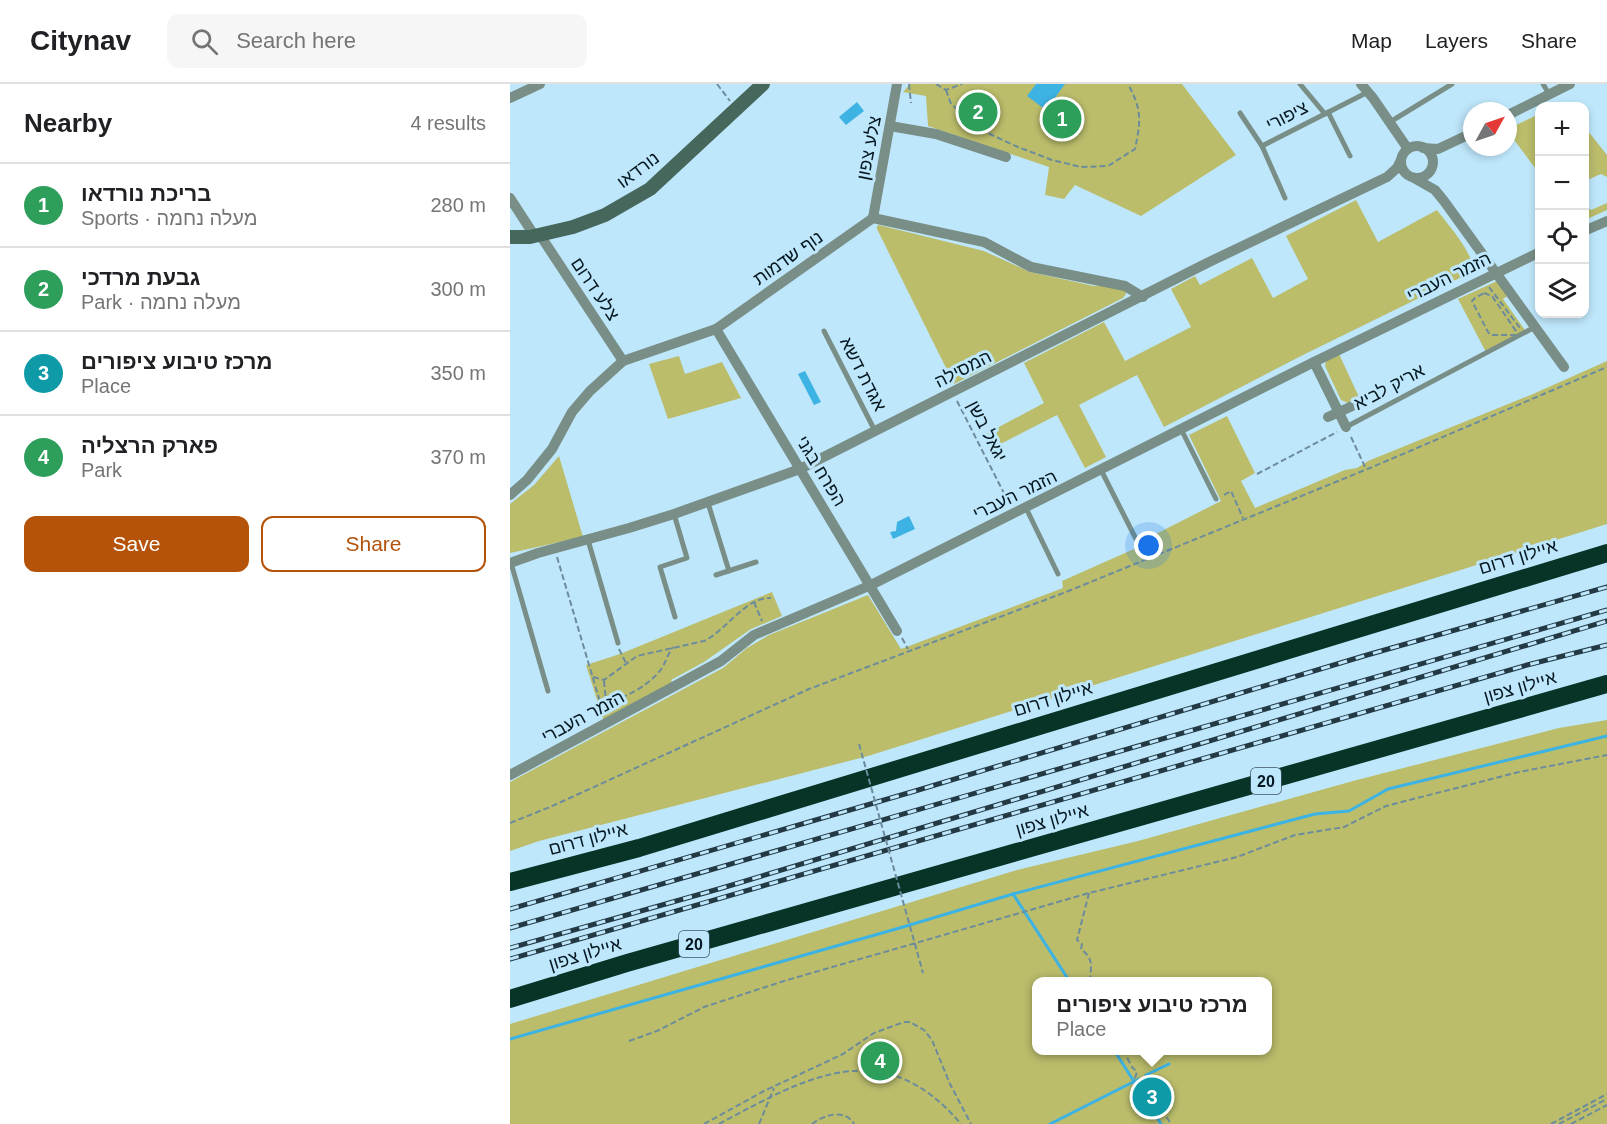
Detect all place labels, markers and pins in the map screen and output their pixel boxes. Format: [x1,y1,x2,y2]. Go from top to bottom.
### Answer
pin: 2 [958,90,998,135]
pin: 1 [1042,96,1082,141]
pin: 4 [860,1038,899,1084]
pin: 3 [1132,1074,1172,1120]

